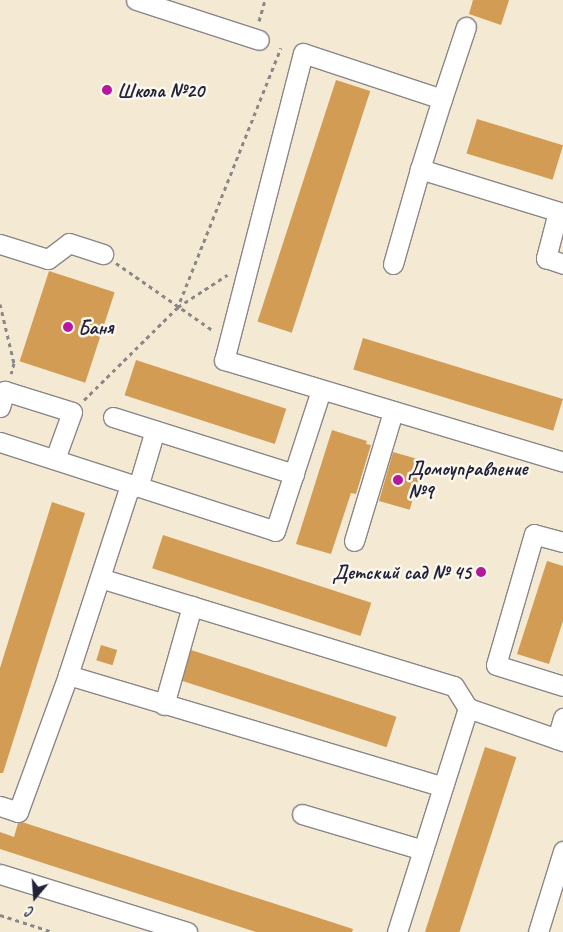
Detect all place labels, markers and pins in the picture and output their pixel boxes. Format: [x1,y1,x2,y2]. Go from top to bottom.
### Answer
place label: Школа №20 [117,78,204,102]
marker: Школа №20 [101,84,113,96]
place label: Баня [78,315,113,339]
marker: Баня [62,321,74,333]
place label: Домоуправление №9 [408,456,527,503]
marker: Домоуправление №9 [392,474,404,486]
place label: Детский сад № 45 [332,560,471,584]
marker: Детский сад № 45 [475,566,487,578]

